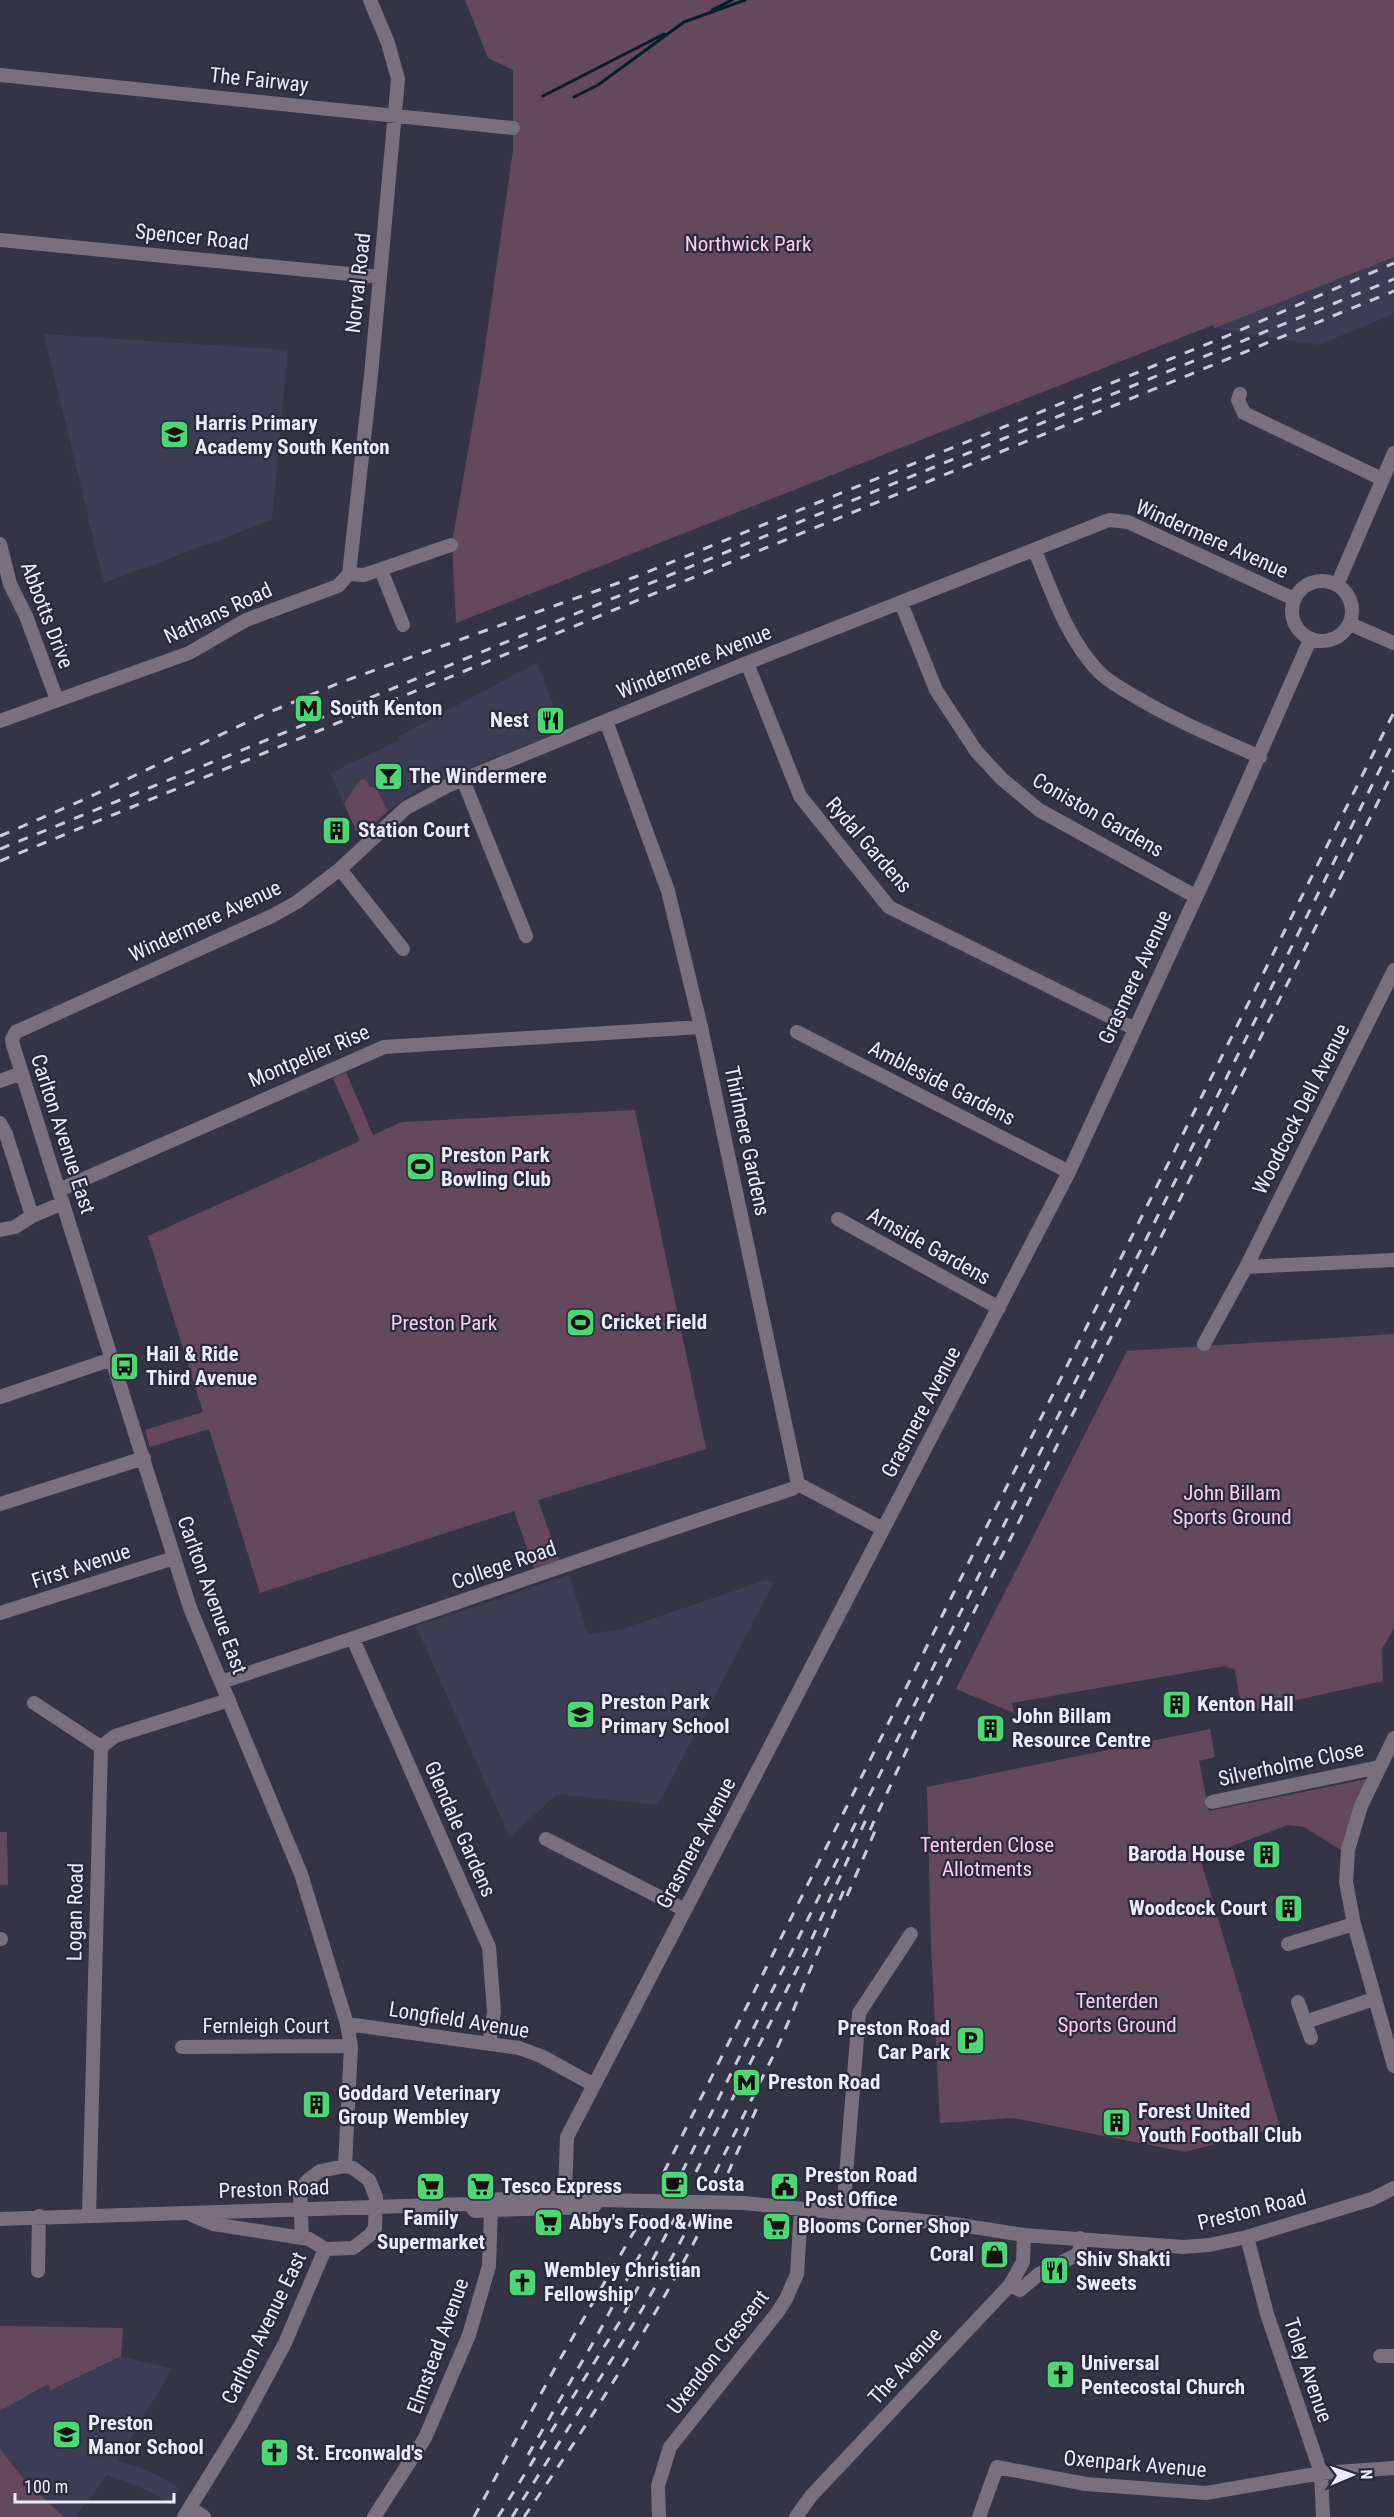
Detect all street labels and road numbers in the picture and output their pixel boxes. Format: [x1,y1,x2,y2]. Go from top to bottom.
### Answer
street label: The Fairway [208,63,310,97]
street label: Spencer Road [134,219,250,255]
street label: Norval Road [341,232,375,334]
street label: Windermere Avenue [1132,495,1292,584]
street label: Abbotts Drive [16,558,78,672]
street label: Nathans Road [160,578,276,648]
street label: Windermere Avenue [613,620,775,704]
street label: Coniston Gardens [1028,768,1168,862]
street label: Rydal Gardens [821,792,917,898]
street label: Windermere Avenue [125,875,285,967]
street label: Grasmere Avenue [1093,906,1177,1048]
street label: Montpelier Rise [245,1020,373,1092]
street label: Woodcock Dell Avenue [1248,1020,1354,1198]
street label: Ambleside Gardens [865,1036,1019,1130]
street label: Carlton Avenue East [26,1051,100,1217]
street label: Thirlmere Gardens [719,1064,775,1218]
street label: Arnside Gardens [863,1202,995,1290]
street label: Grasmere Avenue [876,1342,966,1482]
street label: Carlton Avenue East [172,1513,252,1677]
street label: College Road [449,1536,559,1594]
street label: First Avenue [29,1539,134,1593]
street label: Silverholme Close [1216,1737,1366,1791]
street label: Glendale Gardens [419,1757,501,1901]
street label: Grasmere Avenue [651,1773,741,1913]
street label: Logan Road [62,1863,88,1961]
street label: Longfield Avenue [387,1997,531,2043]
street label: Fernleigh Court [203,2014,329,2038]
street label: Preston Road [218,2175,330,2203]
street label: Preston Road [1195,2185,1309,2235]
street label: Carlton Avenue East [217,2248,311,2408]
street label: Elmstead Avenue [402,2275,474,2417]
street label: Uxendon Crescent [662,2285,774,2419]
street label: Toley Avenue [1279,2315,1337,2426]
street label: The Avenue [863,2323,947,2409]
street label: Oxenpark Avenue [1063,2446,1208,2482]

